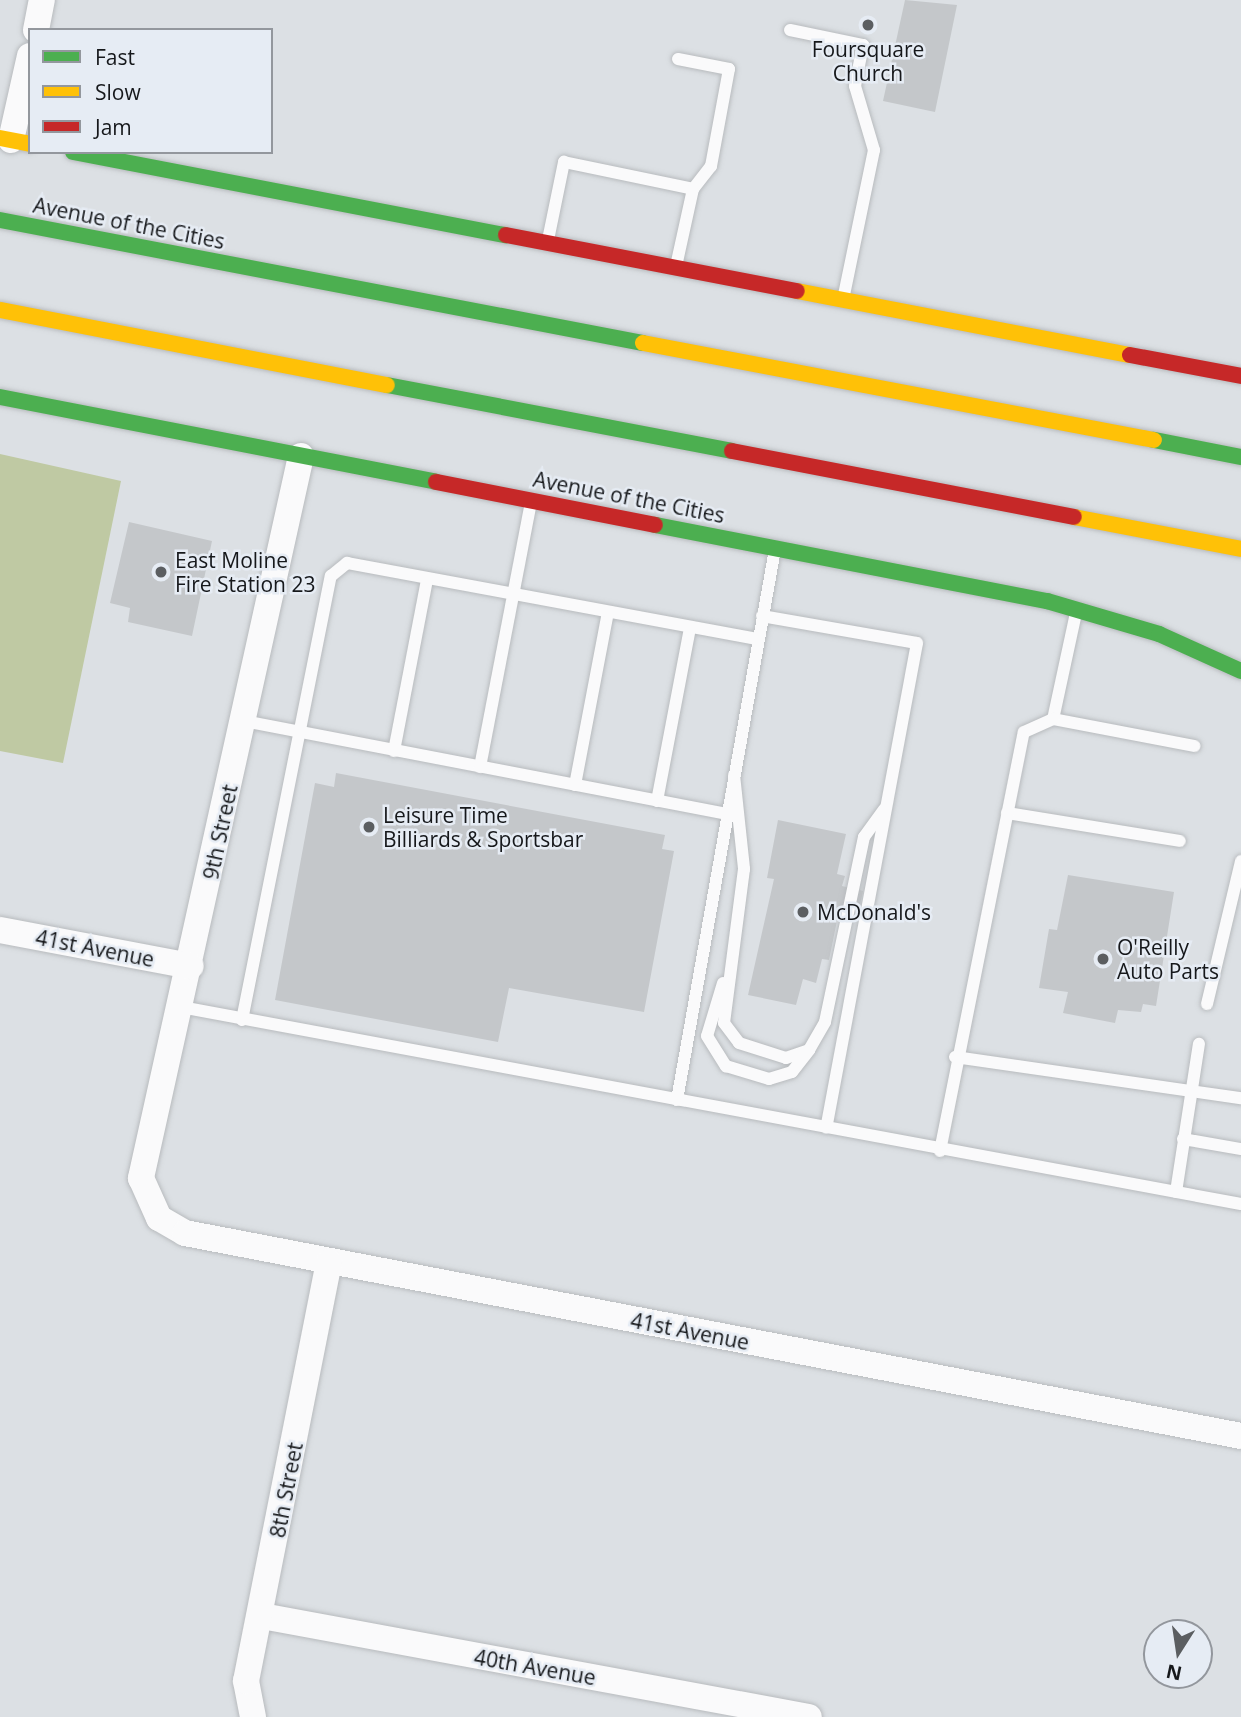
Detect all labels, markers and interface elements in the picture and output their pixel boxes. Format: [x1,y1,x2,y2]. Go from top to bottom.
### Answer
marker: Foursquare Church [860,17,876,33]
legend [28,28,273,154]
place label: Foursquare Church [812,36,924,86]
text: Fast [95,43,135,71]
text: Slow [95,78,141,106]
text: Jam [95,113,132,141]
street label: Avenue of the Cities [31,192,227,254]
street label: Avenue of the Cities [531,466,727,528]
place label: East Moline Fire Station 23 [175,547,315,597]
marker: East Moline Fire Station 23 [153,564,169,580]
street label: 9th Street [198,782,242,882]
place label: Leisure Time Billiards & Sportsbar [383,802,583,852]
marker: Leisure Time Billiards & Sportsbar [361,819,377,835]
place label: McDonald's [817,899,931,925]
marker: McDonald's [795,904,811,920]
street label: 41st Avenue [34,924,156,972]
place label: O'Reilly Auto Parts [1117,934,1219,984]
marker: O'Reilly Auto Parts [1095,951,1111,967]
street label: 41st Avenue [629,1307,751,1355]
street label: 8th Street [264,1440,308,1540]
north arrow [1143,1619,1213,1689]
street label: 40th Avenue [472,1644,598,1690]
text: N [1164,1658,1184,1687]

